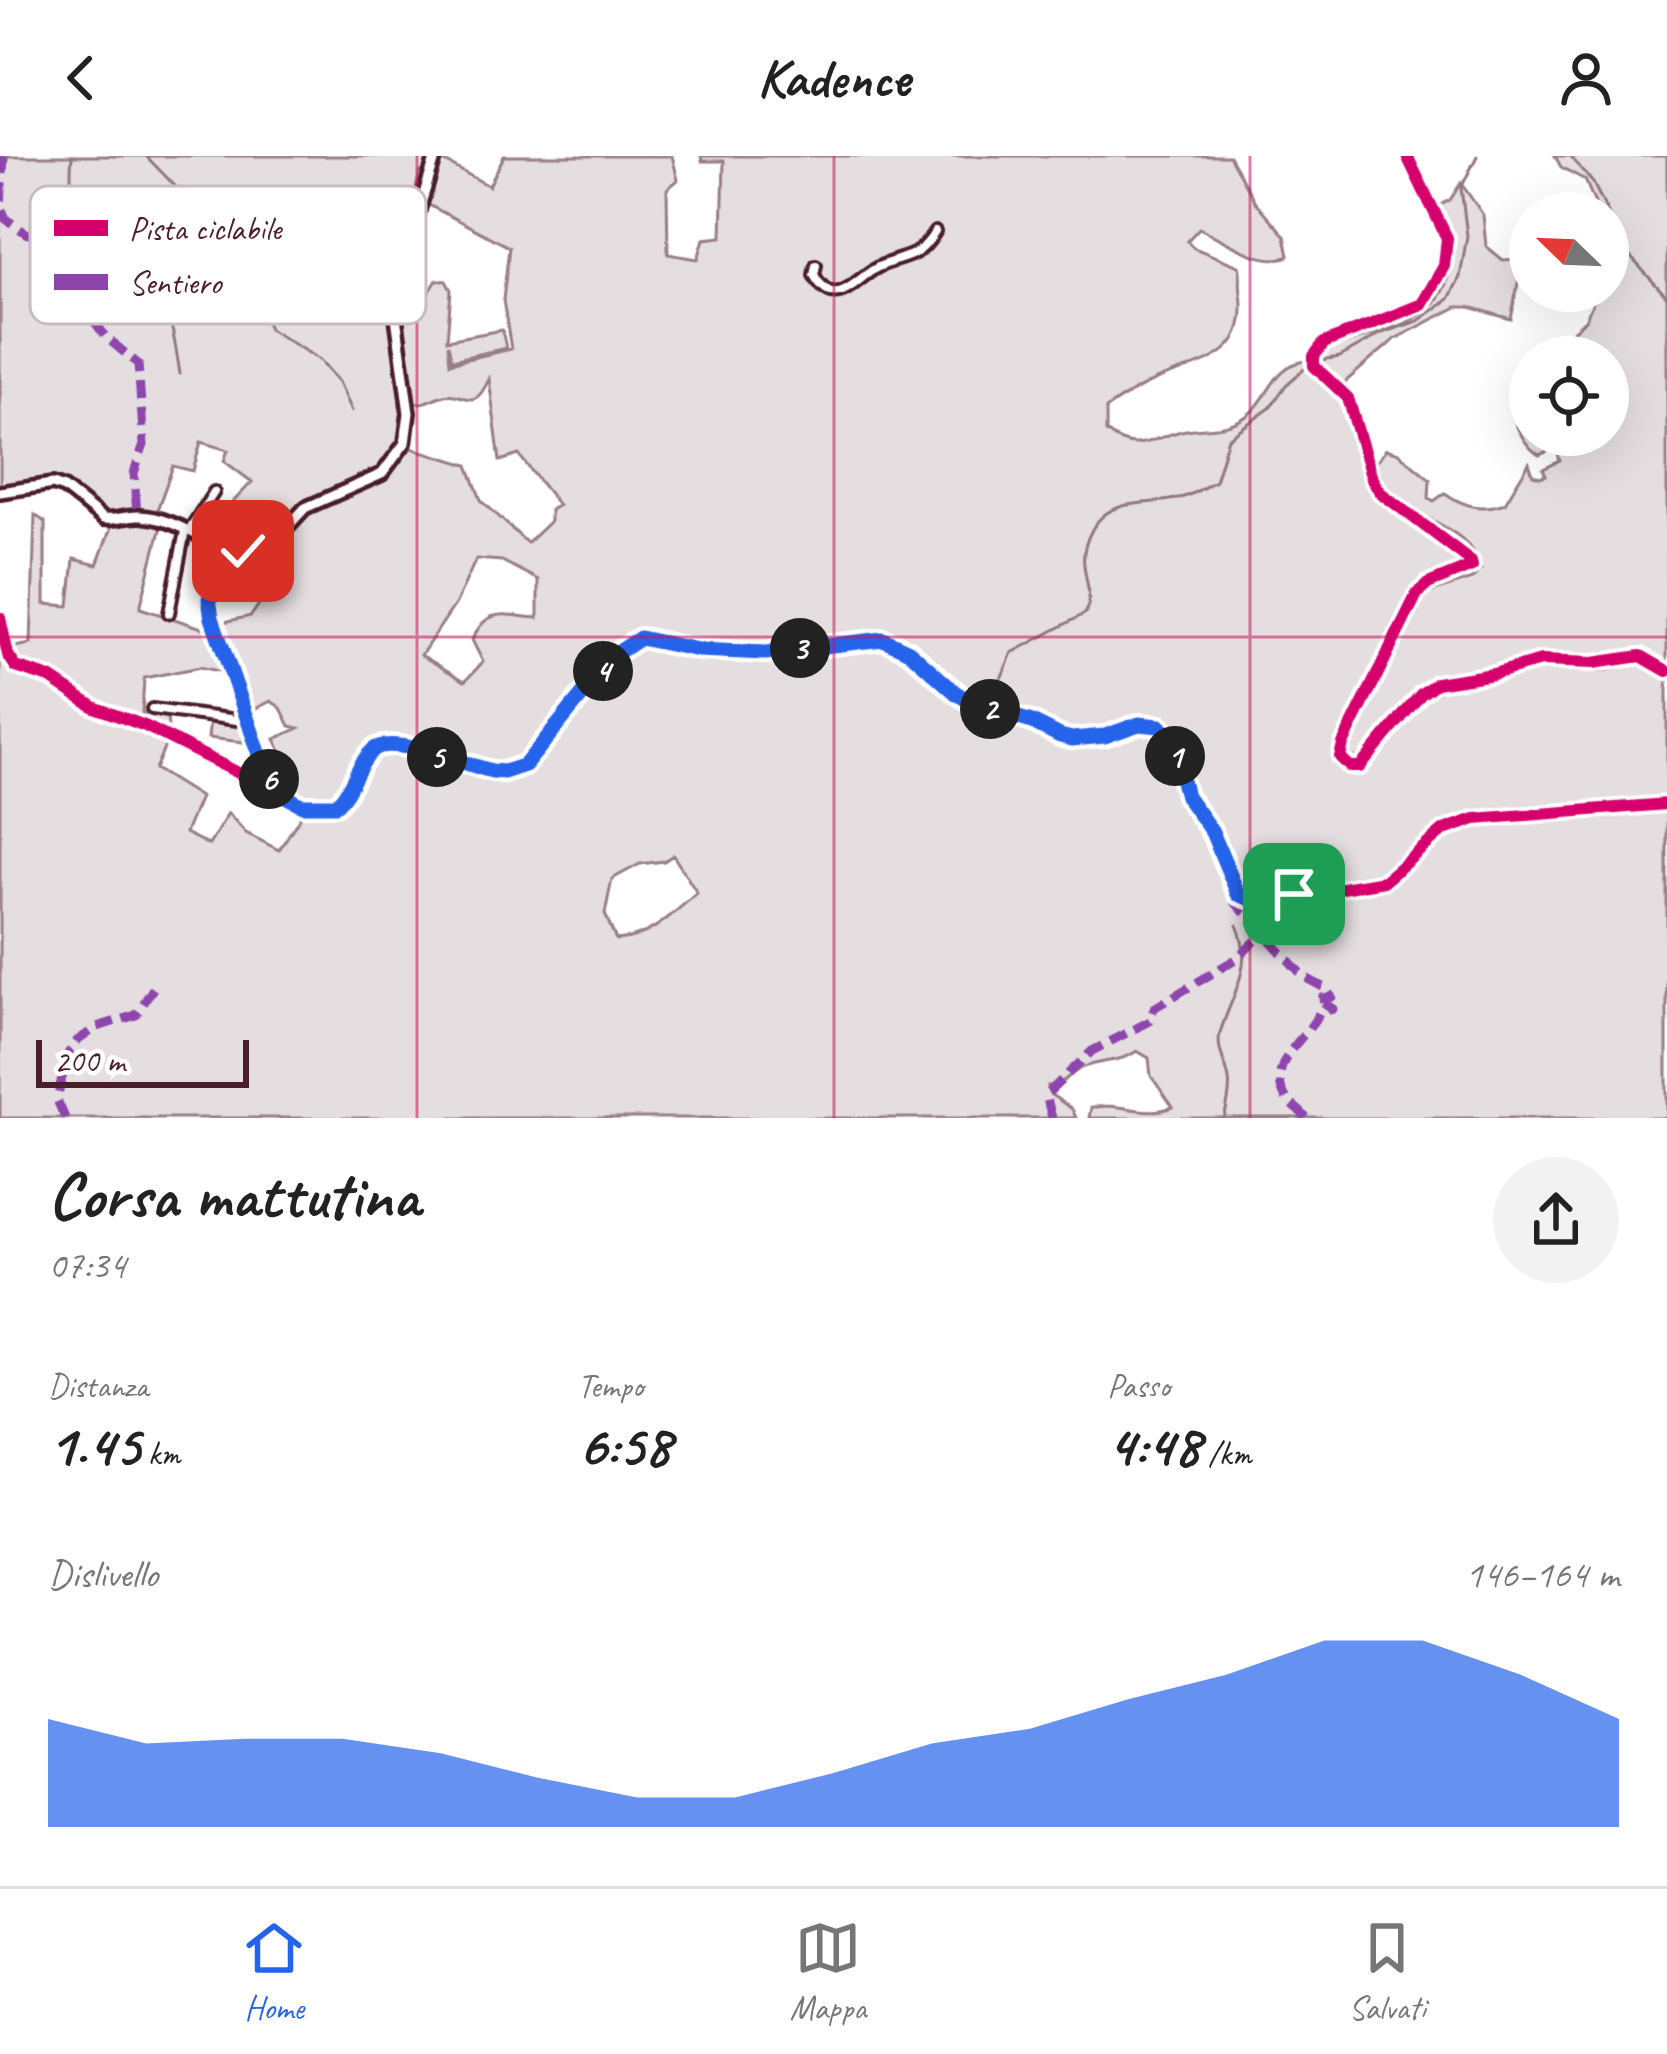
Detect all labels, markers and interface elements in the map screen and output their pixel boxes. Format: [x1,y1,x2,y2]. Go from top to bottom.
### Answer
text: Kadence [757,44,910,112]
icon: back [48,45,114,111]
icon: person [1553,45,1619,111]
legend [30,186,426,324]
north arrow [1509,192,1629,312]
map controls [1509,192,1629,456]
text: Pista ciclabile [129,208,284,250]
text: Sentiero [129,262,224,304]
button: locate [1509,336,1629,456]
pin [192,500,294,602]
icon: check [210,518,276,584]
pin: 3 [770,618,830,678]
text: 3 [793,627,807,669]
pin: 4 [573,641,633,701]
text: 4 [596,650,610,692]
pin: 2 [960,679,1020,739]
text: 2 [983,688,997,730]
pin: 1 [1145,726,1205,786]
pin: 5 [407,727,467,787]
text: 1 [1168,735,1182,777]
text: 5 [430,736,444,778]
pin: 6 [239,749,299,809]
text: 6 [261,758,277,800]
pin [1243,843,1345,945]
icon: arrive [1261,861,1327,927]
scale bar [36,1034,249,1087]
text: 200 m [54,1040,125,1082]
text: Corsa mattutina [48,1154,419,1237]
button: share [1493,1157,1619,1283]
text: 07:34 [48,1241,126,1290]
text: Distanza [48,1365,148,1407]
text: Tempo [578,1365,643,1407]
text: Passo [1107,1365,1170,1407]
text: 1.45 [48,1407,140,1483]
text: 6:58 [578,1407,671,1483]
text: 4:48 [1107,1407,1200,1483]
text: km [140,1433,180,1475]
text: /km [1200,1433,1251,1475]
text: Dislivello [48,1550,158,1599]
text: 146–164 m [1465,1550,1619,1599]
tab: Home [241,1915,307,2029]
tab: Mappa [790,1915,866,2029]
tab: Salvati [1349,1915,1426,2029]

